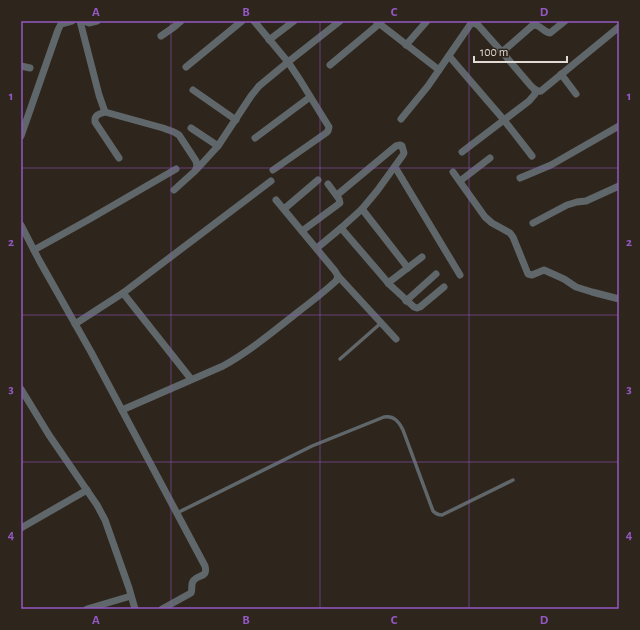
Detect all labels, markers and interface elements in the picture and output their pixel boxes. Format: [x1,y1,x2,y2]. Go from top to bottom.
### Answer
text: A [92,6,100,19]
text: B [242,6,250,19]
text: C [391,6,398,19]
text: D [540,6,549,19]
scale bar [474,38,567,64]
text: 100 m [480,46,508,58]
text: 1 [9,90,13,103]
text: 1 [627,90,631,103]
text: 2 [8,236,14,249]
text: 2 [626,236,632,249]
text: 3 [8,383,14,396]
text: 3 [626,383,632,396]
text: 4 [8,529,15,542]
text: 4 [626,529,633,542]
text: A [92,614,100,627]
text: B [242,614,250,627]
text: C [391,614,398,627]
text: D [540,614,549,627]

